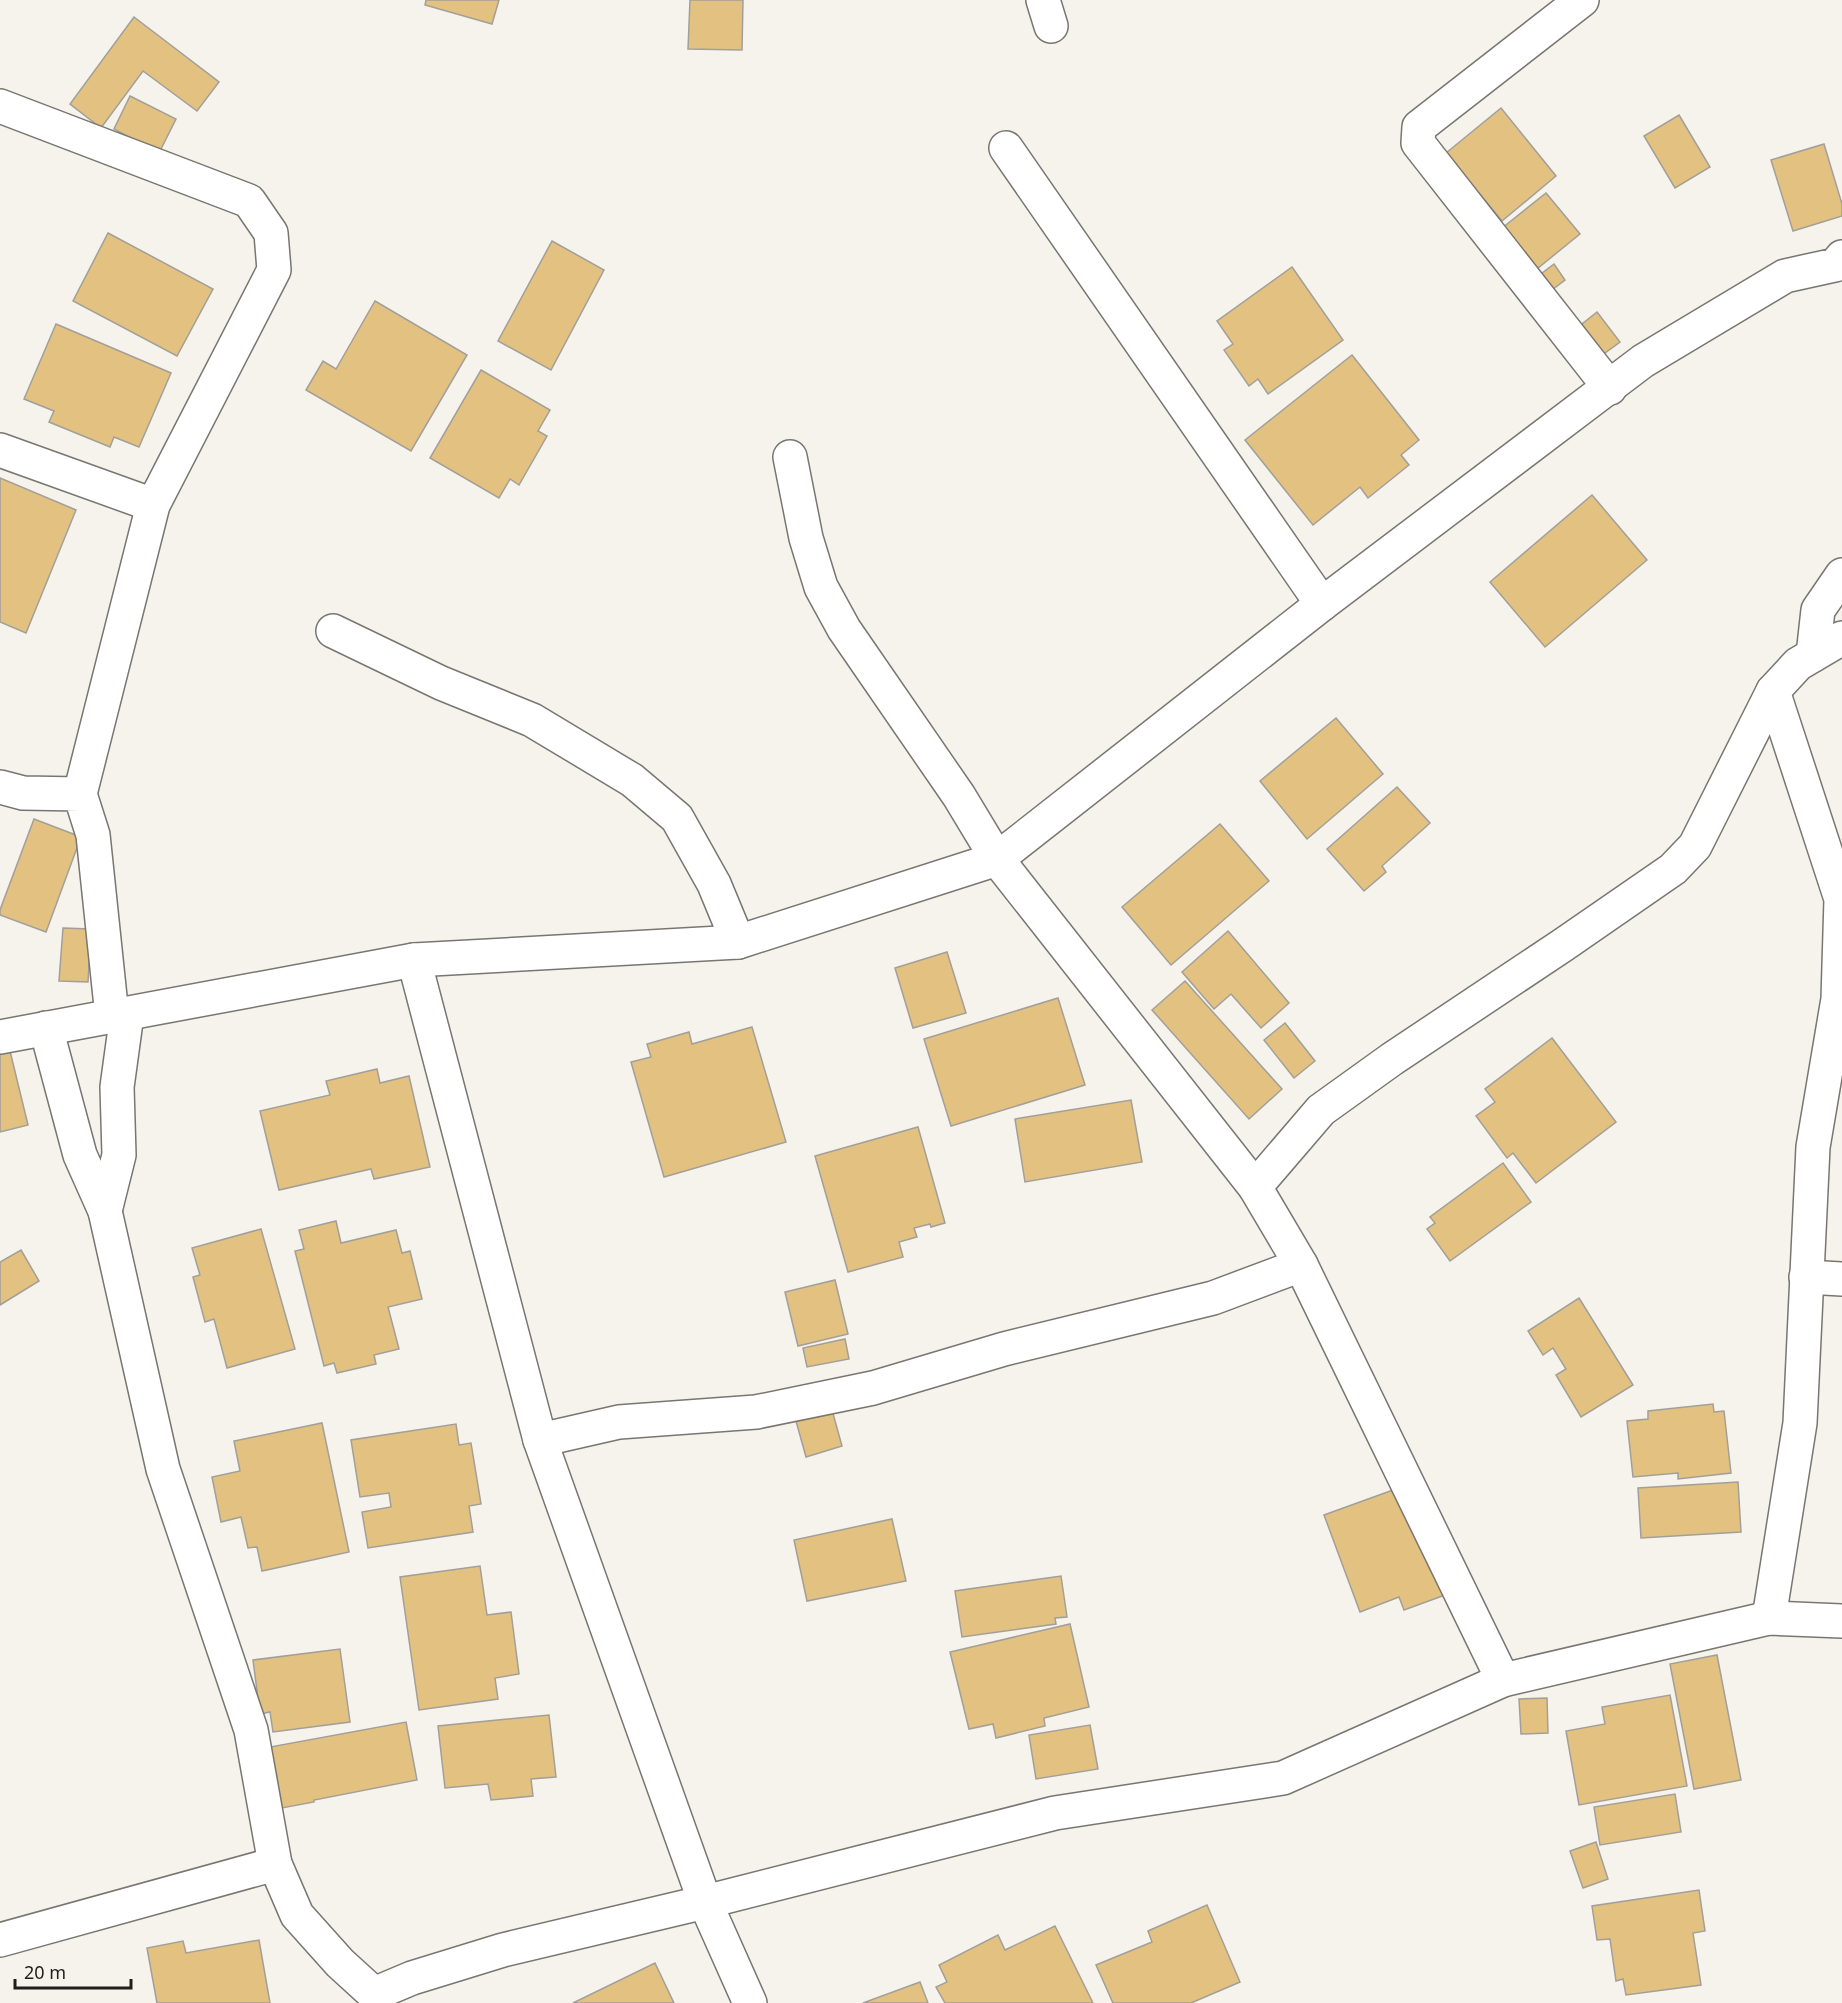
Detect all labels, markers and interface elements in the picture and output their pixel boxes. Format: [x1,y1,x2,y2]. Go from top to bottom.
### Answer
scale bar [15,1952,130,1990]
text: 20 m [24,1960,66,1984]

